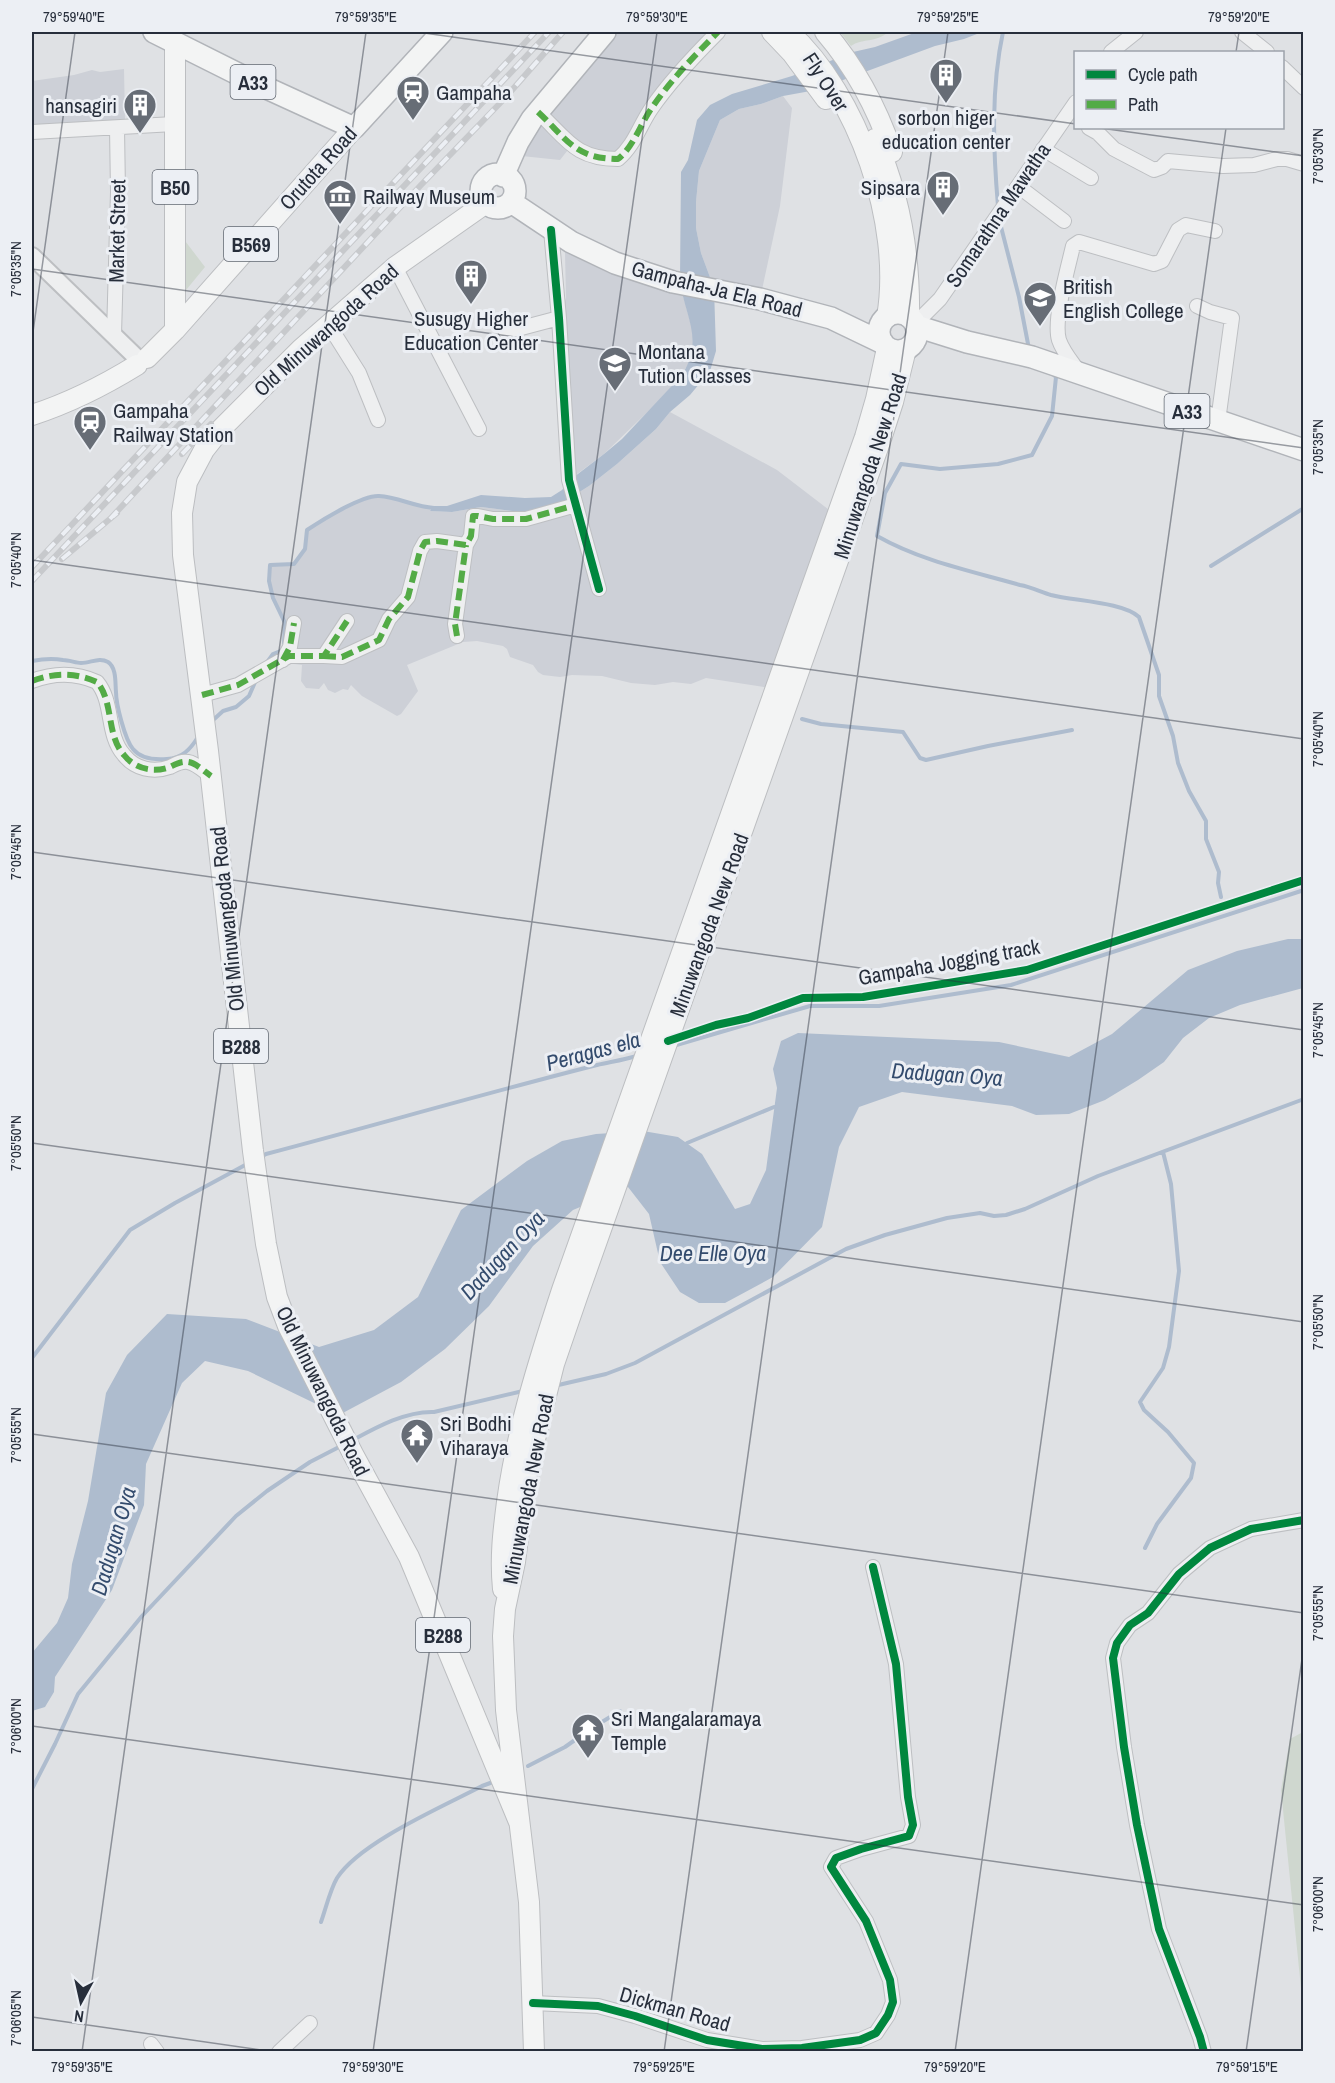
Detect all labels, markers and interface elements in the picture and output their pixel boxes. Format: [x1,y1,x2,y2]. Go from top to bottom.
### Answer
text: 79°59'40"E [43,6,105,27]
text: 79°59'35"E [335,6,397,27]
text: 79°59'30"E [626,6,688,27]
text: 79°59'25"E [917,6,979,27]
text: 79°59'20"E [1208,6,1270,27]
street label: Fly Over [796,47,856,117]
legend [1074,51,1284,129]
building icon: sorbon higer education center [928,57,964,104]
text: Cycle path [1128,62,1198,87]
road number: A33 [230,65,276,99]
station icon: Gampaha [395,74,431,121]
place label: Gampaha [436,78,512,107]
building icon: hansagiri [122,87,158,134]
place label: hansagiri [45,91,117,120]
text: Path [1128,92,1158,117]
place label: sorbon higer education center [882,103,1010,156]
street label: Orutota Road [273,120,363,216]
text: 7°05'30"N [1307,128,1328,184]
street label: Somarathna Mawatha [939,137,1057,293]
building icon: Sipsara [925,169,961,216]
road number: B50 [152,170,198,204]
place label: Sipsara [861,173,920,202]
museum icon: Railway Museum [322,178,358,225]
street label: Market Street [102,179,132,283]
place label: Railway Museum [363,182,495,211]
road number: B569 [224,227,278,261]
text: 7°05'35"N [5,241,26,297]
street label: Gampaha-Ja Ela Road [629,254,805,324]
street label: Old Minuwangoda Road [247,257,405,403]
building icon: Susugy Higher Education Center [453,258,489,305]
place label: British English College [1063,272,1184,325]
school or university icon: British English College [1022,280,1058,327]
place label: Susugy Higher Education Center [404,304,538,357]
place label: Montana Tution Classes [638,337,751,390]
school or university icon: Montana Tution Classes [597,345,633,392]
street label: Minuwangoda New Road [826,370,914,562]
road number: A33 [1164,394,1210,428]
place label: Gampaha Railway Station [113,396,234,449]
station icon: Gampaha Railway Station [72,404,108,451]
text: 7°05'35"N [1307,419,1328,475]
text: 7°05'40"N [5,532,26,588]
text: 7°05'40"N [1307,711,1328,767]
text: 7°05'45"N [5,824,26,880]
street label: Old Minuwangoda Road [203,825,251,1013]
street label: Minuwangoda New Road [662,829,756,1021]
street label: Gampaha Jogging track [856,932,1042,992]
text: 7°05'45"N [1307,1002,1328,1058]
water label: Peragas ela [543,1024,643,1078]
road number: B288 [214,1029,268,1063]
water label: Dadugan Oya [890,1055,1004,1093]
text: 7°05'50"N [5,1115,26,1171]
water label: Dadugan Oya [453,1204,551,1306]
water label: Dee Elle Oya [660,1238,766,1268]
text: 7°05'50"N [1307,1294,1328,1350]
street label: Old Minuwangoda Road [269,1301,377,1481]
street label: Minuwangoda New Road [495,1391,561,1587]
text: 7°05'55"N [5,1407,26,1463]
place label: Sri Bodhi Viharaya [440,1409,512,1462]
temple icon: Sri Bodhi Viharaya [399,1417,435,1464]
water label: Dadugan Oya [83,1483,143,1599]
text: 7°05'55"N [1307,1585,1328,1641]
road number: B288 [416,1618,470,1652]
text: 7°06'00"N [5,1698,26,1754]
place label: Sri Mangalaramaya Temple [611,1704,762,1757]
temple icon: Sri Mangalaramaya Temple [570,1712,606,1759]
text: 7°06'00"N [1307,1876,1328,1932]
north arrow [51,1972,111,2032]
street label: Dickman Road [616,1979,734,2039]
text: 7°06'05"N [5,1990,26,2046]
text: N [73,2005,85,2028]
text: 79°59'35"E [51,2056,113,2077]
text: 79°59'30"E [342,2056,404,2077]
text: 79°59'25"E [633,2056,695,2077]
text: 79°59'20"E [924,2056,986,2077]
text: 79°59'15"E [1216,2056,1278,2077]

